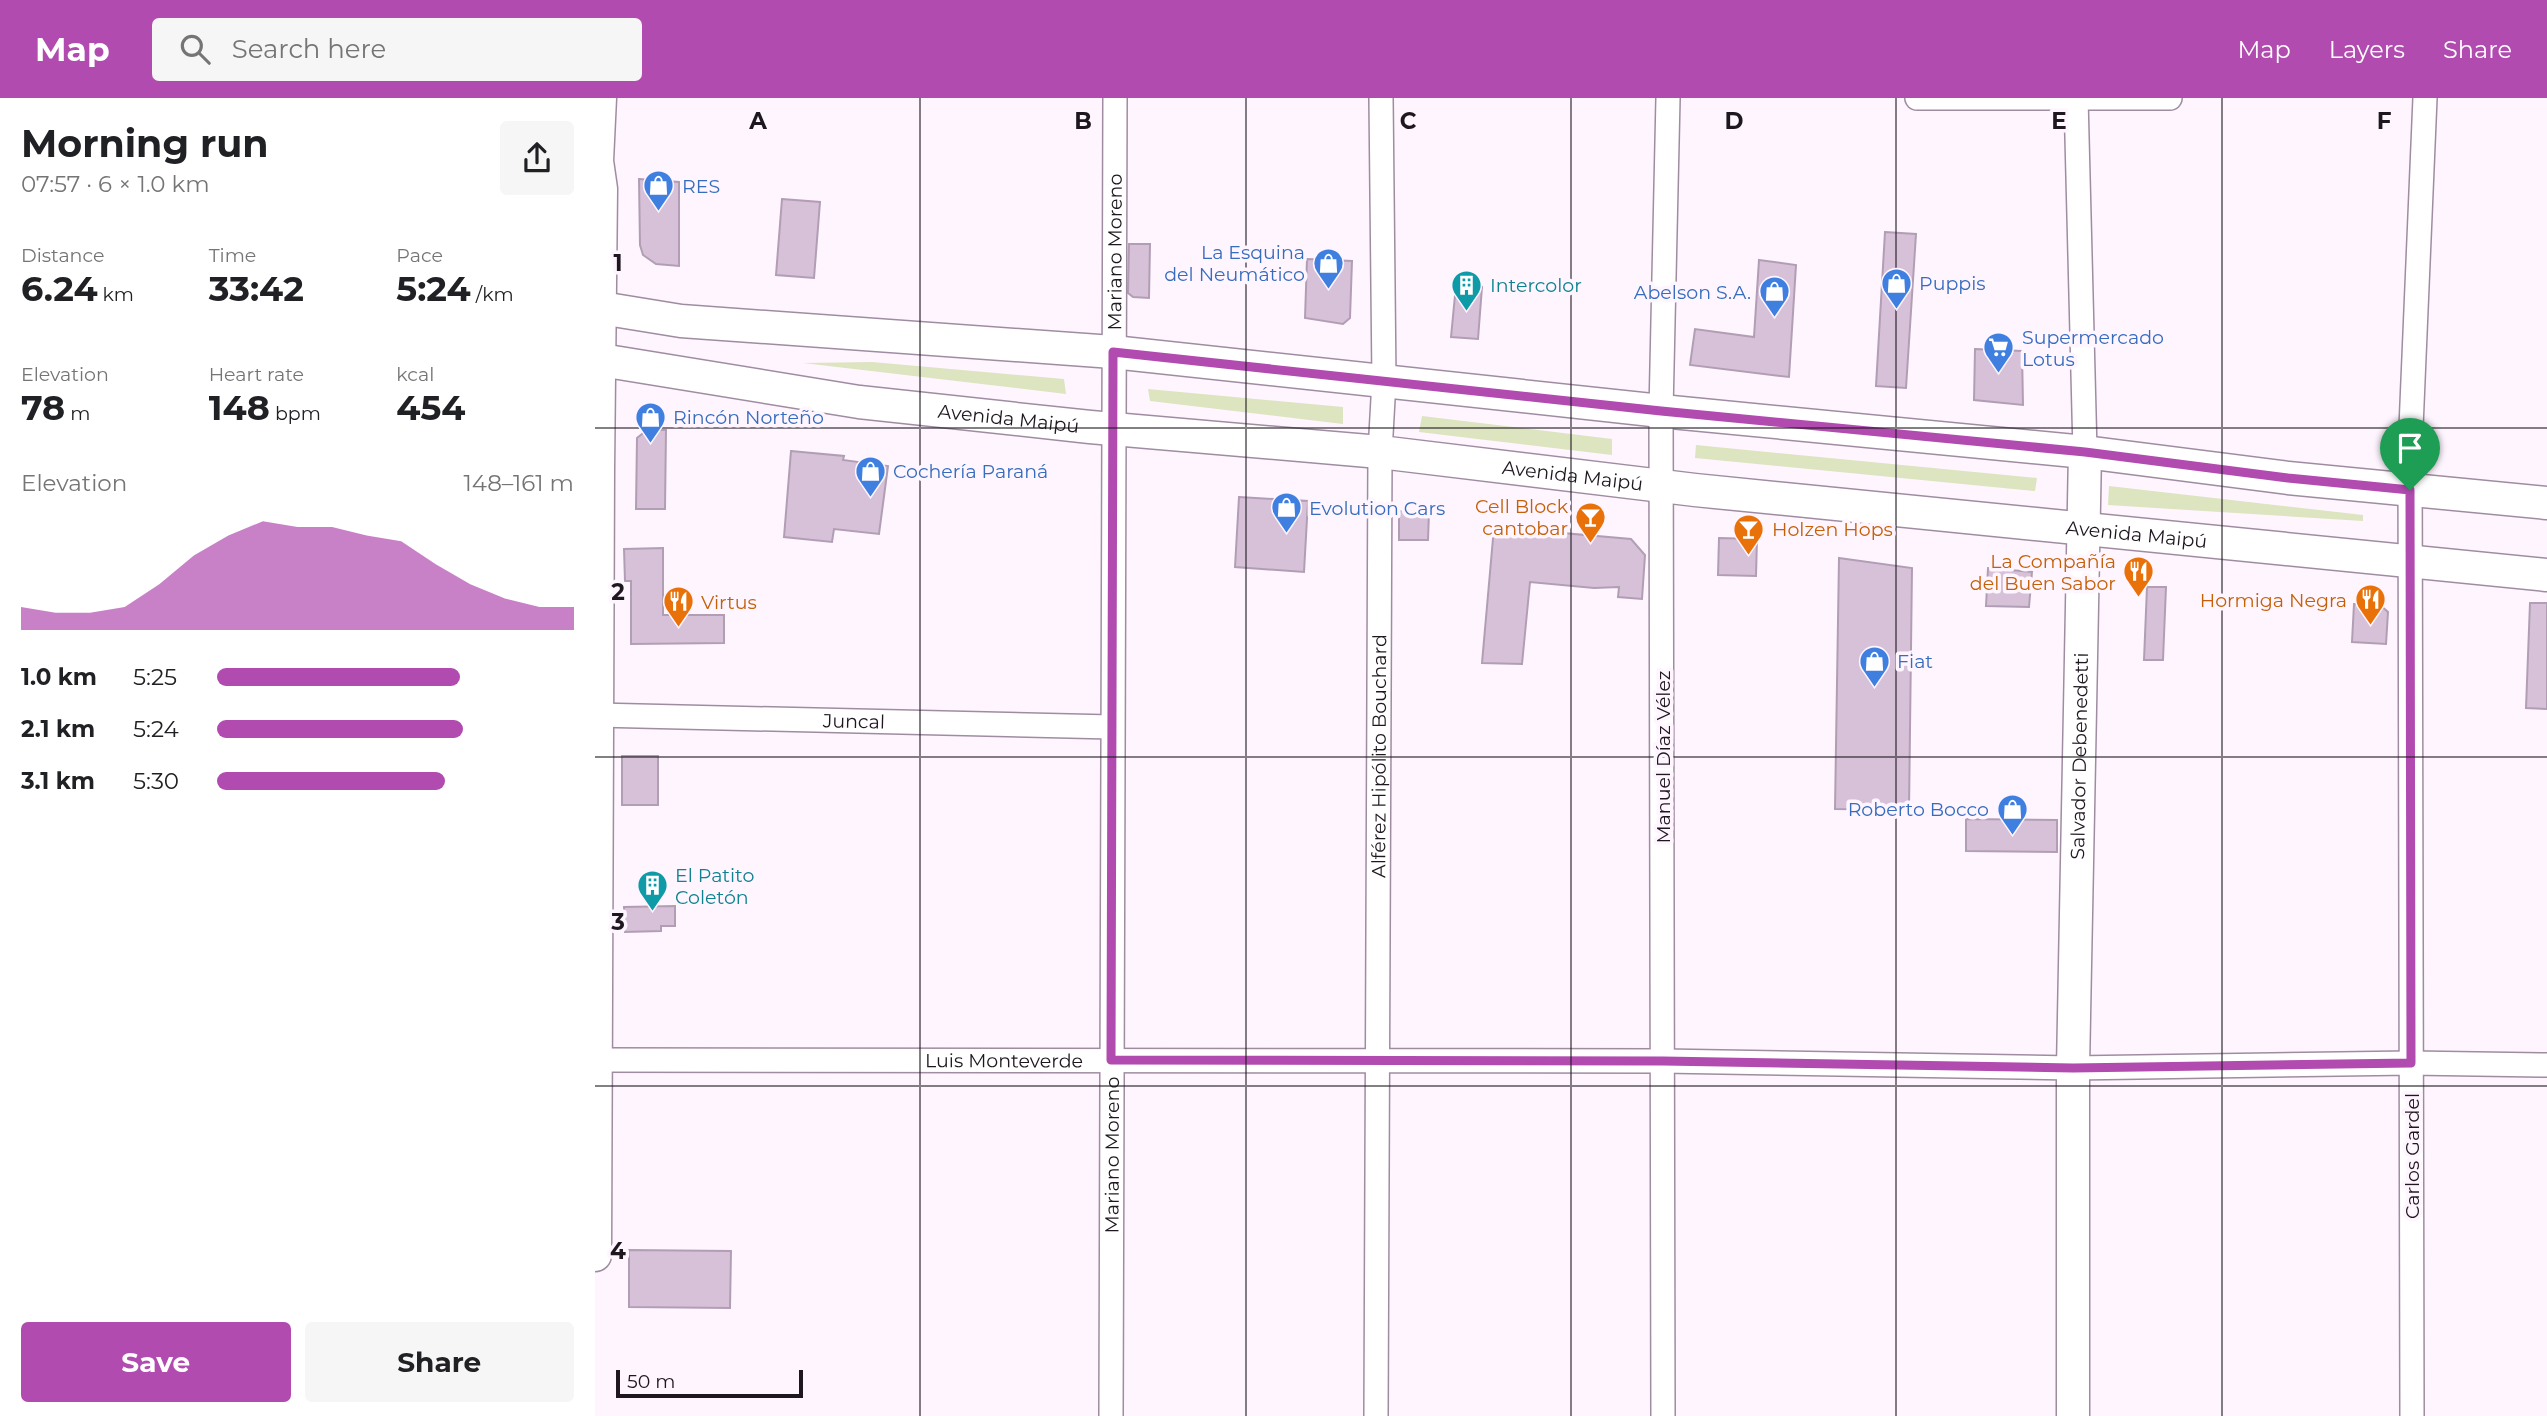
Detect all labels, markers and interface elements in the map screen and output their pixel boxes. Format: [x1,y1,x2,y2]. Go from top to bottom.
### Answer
search box [152,18,642,81]
text: Map [35,29,110,69]
icon: search [176,30,214,68]
text: Search here [232,33,386,65]
text: Map [2237,35,2291,64]
text: Layers [2329,35,2405,64]
text: Share [2443,35,2512,64]
text: A [748,107,767,135]
text: B [1074,107,1092,135]
text: C [1400,107,1417,135]
text: D [1725,107,1744,135]
text: E [2051,107,2067,135]
text: F [2377,107,2392,135]
text: Morning run [21,120,269,167]
button: share [500,121,574,195]
shop icon: RES [642,169,676,213]
text: 07:57 · 6 × 1.0 km [21,170,210,198]
street label: Mariano Moreno [1103,174,1126,330]
place label: RES [682,175,720,198]
place label: La Esquina del Neumático [1164,241,1305,286]
text: Distance [21,244,104,267]
text: Time [209,244,256,267]
text: Pace [396,244,443,267]
shop icon: La Esquina del Neumático [1311,246,1345,290]
text: 1 [613,249,623,277]
shop icon: Puppis [1879,266,1913,310]
text: 6.24 [21,267,98,310]
text: 33:42 [209,267,304,310]
text: 5:24 [396,267,471,310]
building icon: Intercolor [1450,268,1484,312]
place label: Puppis [1919,272,1986,295]
place label: Intercolor [1490,274,1582,297]
shop icon: Abelson S.A. [1757,275,1791,319]
place label: Abelson S.A. [1634,281,1751,304]
text: km [98,283,134,306]
text: /km [471,283,514,306]
place label: Supermercado Lotus [2022,326,2164,371]
supermarket icon: Supermercado Lotus [1982,331,2016,375]
text: Elevation [21,363,109,386]
text: Heart rate [209,363,304,386]
text: kcal [396,363,434,386]
text: 78 [21,386,65,429]
text: 148 [209,386,270,429]
text: 454 [396,386,465,429]
street label: Avenida Maipú [937,399,1080,437]
shop icon: Rincón Norteño [633,400,667,444]
text: m [65,402,90,425]
text: bpm [270,402,321,425]
place label: Rincón Norteño [673,406,824,429]
pin [2380,418,2440,490]
icon: arrive [2391,429,2429,467]
shop icon: Cochería Paraná [853,454,887,498]
street label: Avenida Maipú [1501,455,1645,495]
place label: Cochería Paraná [893,460,1048,483]
text: Elevation [21,469,127,497]
text: 148–161 m [463,469,574,497]
shop icon: Evolution Cars [1269,491,1303,535]
place label: Cell Block cantobar [1475,495,1569,540]
place label: Evolution Cars [1309,497,1445,520]
bar icon: Cell Block cantobar [1574,500,1608,544]
bar icon: Holzen Hops [1732,512,1766,556]
street label: Avenida Maipú [2065,516,2208,553]
place label: Holzen Hops [1772,518,1893,541]
place label: La Compañía del Buen Sabor [1970,550,2116,595]
restaurant icon: La Compañía del Buen Sabor [2122,555,2156,599]
text: 2 [611,578,625,606]
restaurant icon: Hormiga Negra [2353,583,2387,627]
restaurant icon: Virtus [661,585,695,629]
place label: Hormiga Negra [2200,589,2347,612]
place label: Virtus [701,591,757,614]
street label: Alférez Hipólito Bouchard [1367,634,1391,878]
shop icon: Fiat [1857,644,1891,688]
place label: Fiat [1897,650,1933,673]
street label: Salvador Debenedetti [2066,652,2093,860]
text: 1.0 km [21,663,97,691]
text: 5:25 [133,663,177,691]
street label: Manuel Díaz Vélez [1652,670,1675,844]
street label: Juncal [822,709,885,733]
text: 2.1 km [21,715,95,743]
text: 5:24 [133,715,179,743]
text: 3.1 km [21,767,95,795]
text: 5:30 [133,767,179,795]
shop icon: Roberto Bocco [1995,792,2029,836]
place label: Roberto Bocco [1848,798,1989,821]
place label: El Patito Coletón [675,864,754,909]
building icon: El Patito Coletón [635,869,669,913]
text: 3 [610,908,625,936]
street label: Luis Monteverde [925,1049,1083,1072]
street label: Mariano Moreno [1100,1077,1124,1233]
street label: Carlos Gardel [2401,1093,2424,1219]
text: 4 [610,1237,626,1265]
button: Save [21,1322,291,1402]
button: Share [305,1322,574,1402]
scale bar [616,1367,803,1399]
text: 50 m [627,1370,675,1393]

